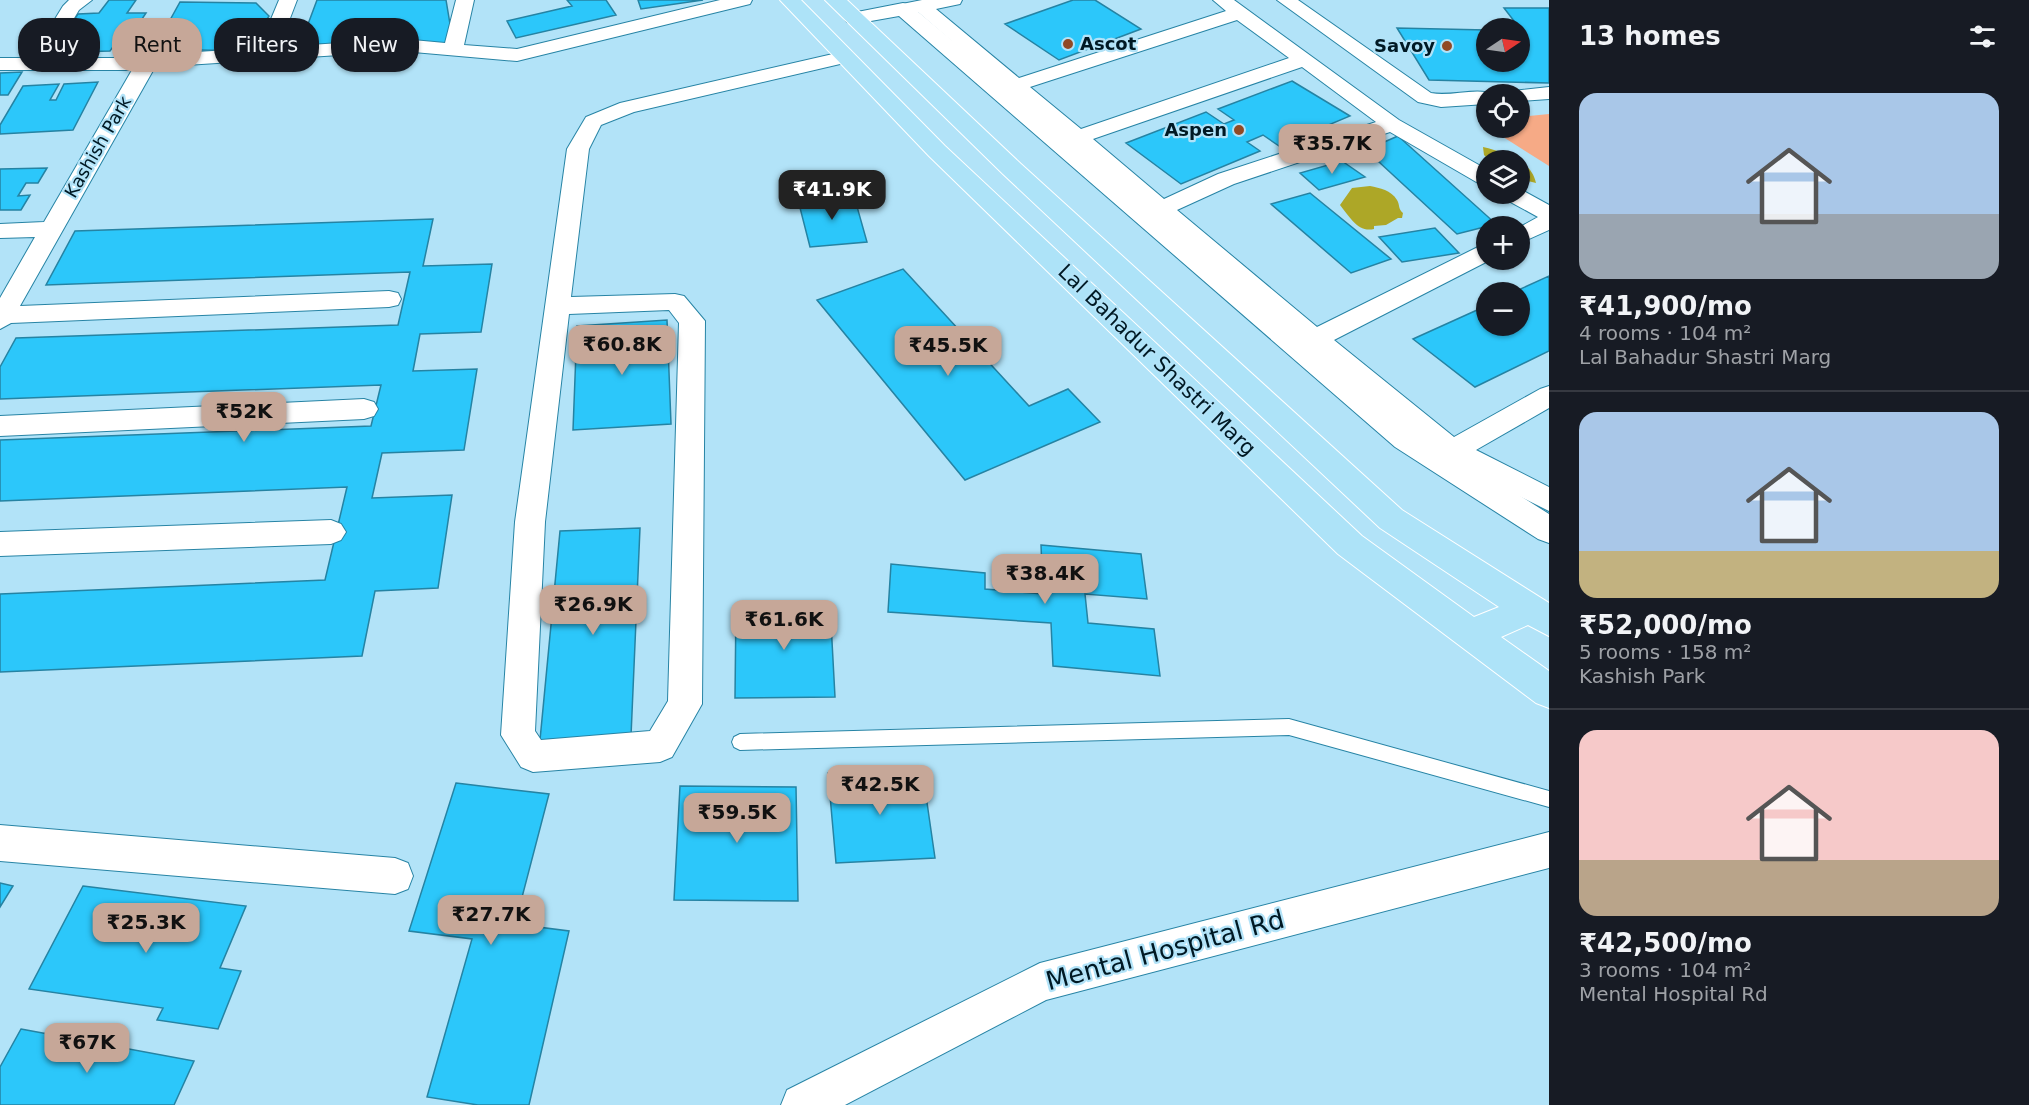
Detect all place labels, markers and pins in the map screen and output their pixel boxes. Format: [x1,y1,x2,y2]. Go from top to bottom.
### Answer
place label: Ascot [1080,33,1137,54]
place label: Savoy [1374,35,1435,56]
marker: Ascot [1061,37,1075,51]
marker: Savoy [1440,39,1454,53]
place label: Aspen [1164,119,1227,140]
marker: Aspen [1232,123,1246,137]
pin: ₹35.7K [1283,124,1381,175]
pin: ₹41.9K [783,170,881,221]
pin: ₹60.8K [573,325,671,376]
pin: ₹45.5K [899,326,997,377]
pin: ₹52K [208,392,280,443]
pin: ₹38.4K [996,554,1094,605]
pin: ₹26.9K [544,585,642,636]
pin: ₹61.6K [735,600,833,651]
pin: ₹42.5K [831,765,929,816]
pin: ₹59.5K [688,793,786,844]
pin: ₹27.7K [442,895,540,946]
pin: ₹25.3K [97,903,195,954]
pin: ₹67K [51,1023,123,1074]

